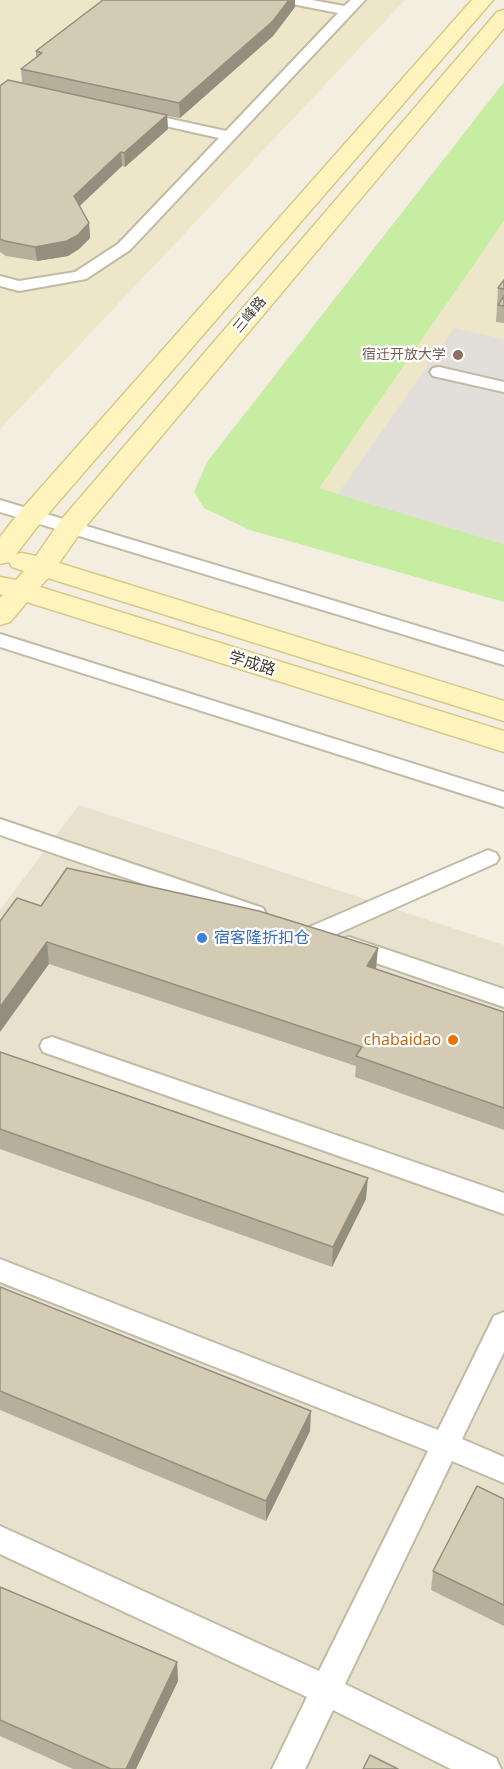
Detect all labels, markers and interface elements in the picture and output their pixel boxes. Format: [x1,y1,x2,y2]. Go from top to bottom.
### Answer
street label: 三峰路 [230,294,270,336]
place label: 宿迁开放大学 [362,347,446,363]
marker: 宿迁开放大学 [451,348,465,362]
street label: 学成路 [226,648,278,680]
place label: 宿客隆折扣仓 [214,928,310,948]
marker: 宿客隆折扣仓 [195,931,209,945]
place label: chabaidao [364,1030,441,1050]
marker: chabaidao [446,1033,460,1047]

